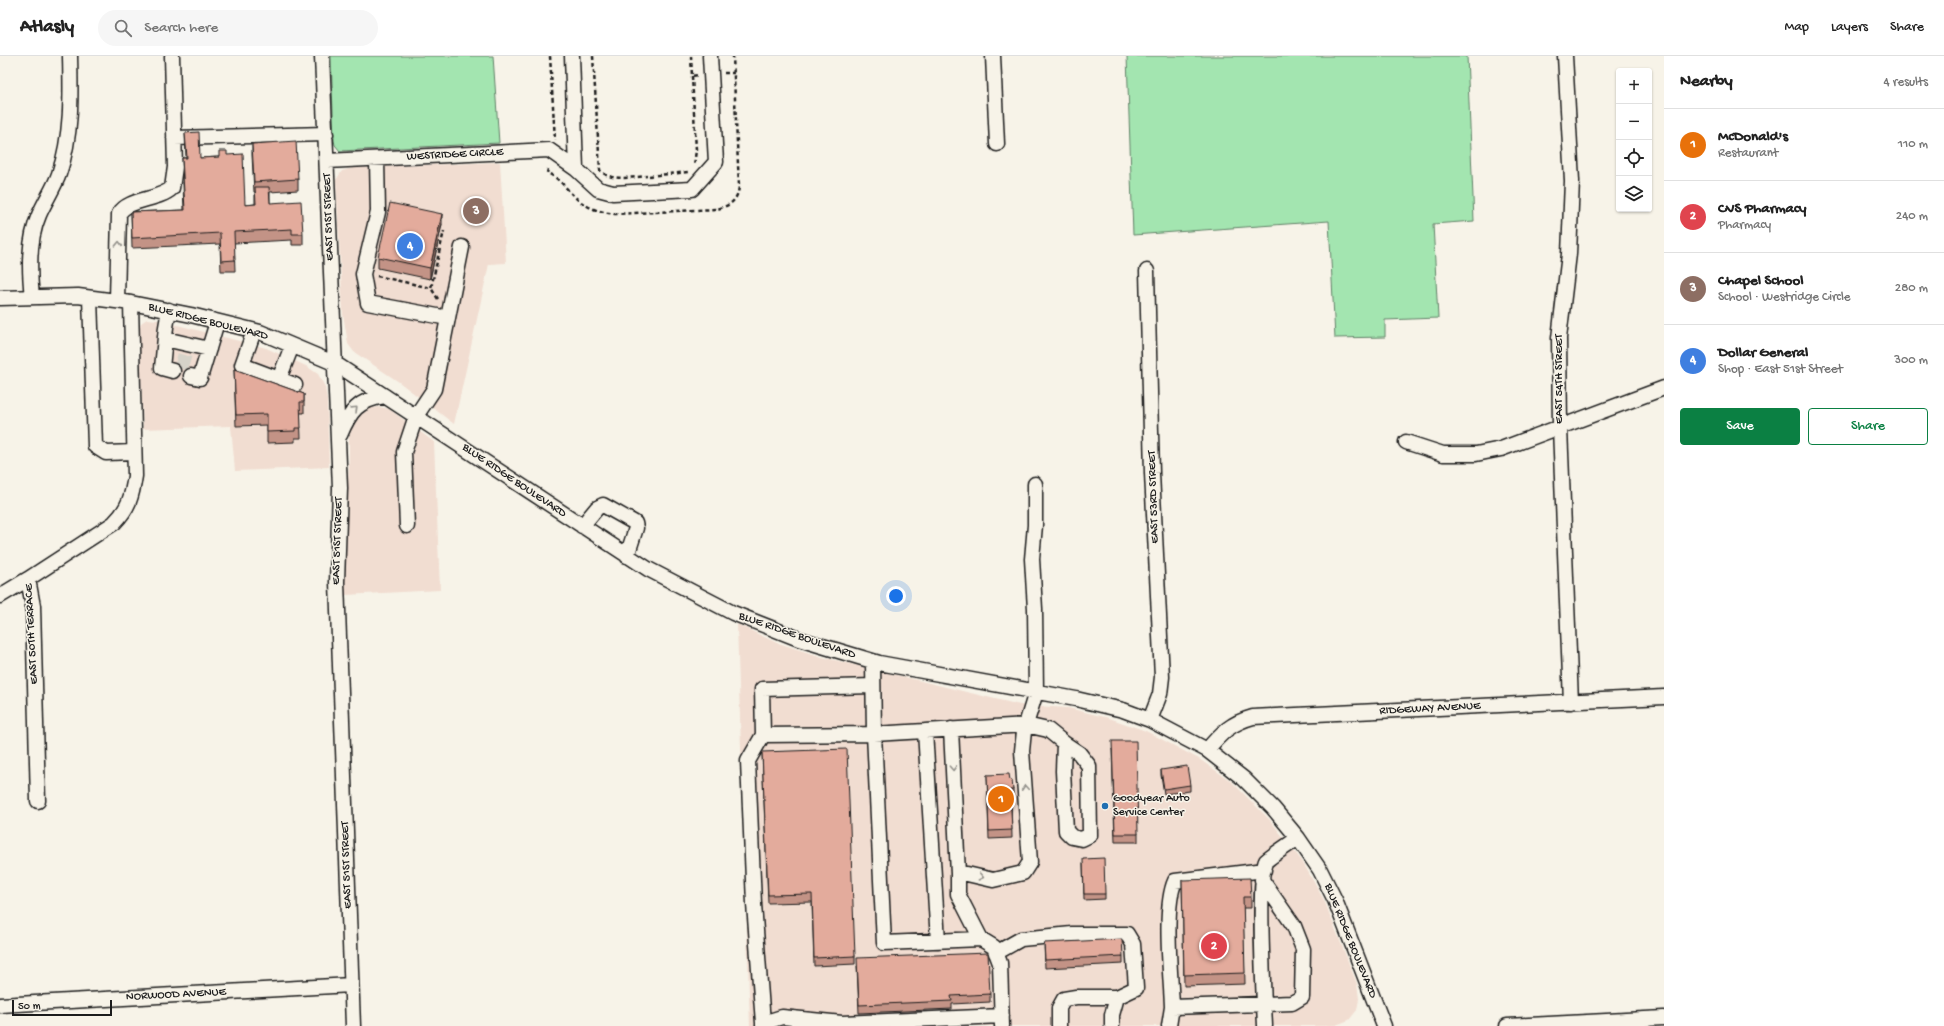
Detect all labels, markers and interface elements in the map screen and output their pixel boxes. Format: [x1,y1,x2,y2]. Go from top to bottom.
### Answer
search box [98,10,378,46]
text: Atlasly [20,16,74,39]
icon: search [112,17,134,39]
text: Search here [144,19,218,37]
text: Map [1785,19,1809,36]
text: Layers [1831,19,1868,36]
text: Share [1890,19,1924,36]
map controls [1616,68,1652,212]
button: + [1616,68,1652,104]
text: Nearby [1680,72,1733,92]
text: 4 results [1884,75,1928,90]
button: − [1616,104,1652,140]
text: McDonald's [1718,128,1788,146]
text: 1 [1690,137,1696,152]
text: 110 m [1898,137,1928,152]
button: locate [1616,140,1652,176]
street label: WESTRIDGE CIRCLE [406,145,504,165]
text: Restaurant [1718,146,1778,161]
street label: EAST 51ST STREET [320,172,338,261]
button: layers [1616,176,1652,212]
pin: 3 [463,196,489,226]
text: CVS Pharmacy [1718,200,1806,218]
text: 2 [1690,209,1696,224]
text: 240 m [1896,209,1928,224]
text: Pharmacy [1718,218,1771,233]
pin: 4 [397,231,423,261]
one-way arrow [114,241,123,247]
text: Chapel School [1718,272,1803,290]
text: 3 [1690,281,1696,296]
text: 280 m [1895,281,1928,296]
text: School · Westridge Circle [1718,290,1851,305]
street label: BLUE RIDGE BOULEVARD [146,300,269,344]
street label: EAST 54TH STREET [1553,333,1567,424]
text: Dollar General [1718,344,1808,362]
text: 4 [1690,353,1696,368]
text: 300 m [1894,353,1928,368]
text: Shop · East 51st Street [1718,362,1843,377]
one-way arrow [350,407,358,414]
button: Save [1680,408,1800,445]
button: Share [1808,408,1928,445]
street label: BLUE RIDGE BOULEVARD [458,440,569,521]
street label: EAST 53RD STREET [1145,449,1163,544]
street label: EAST 51ST STREET [329,496,347,585]
street label: EAST 50TH TERRACE [22,583,42,685]
your location [886,586,906,606]
street label: BLUE RIDGE BOULEVARD [736,609,857,663]
street label: RIDGEWAY AVENUE [1379,699,1481,719]
one-way arrow [948,765,957,771]
pin: 1 [988,784,1014,814]
one-way arrow [1020,785,1029,791]
place label: Goodyear Auto Service Center [1113,792,1190,820]
marker: Goodyear Auto Service Center [1100,801,1110,811]
street label: EAST 51ST STREET [338,820,356,909]
one-way arrow [978,873,984,881]
street label: BLUE RIDGE BOULEVARD [1320,881,1380,1001]
pin: 2 [1201,931,1227,961]
street label: NORWOOD AVENUE [126,985,227,1005]
scale bar [12,998,112,1017]
text: 50 m [18,1001,40,1013]

